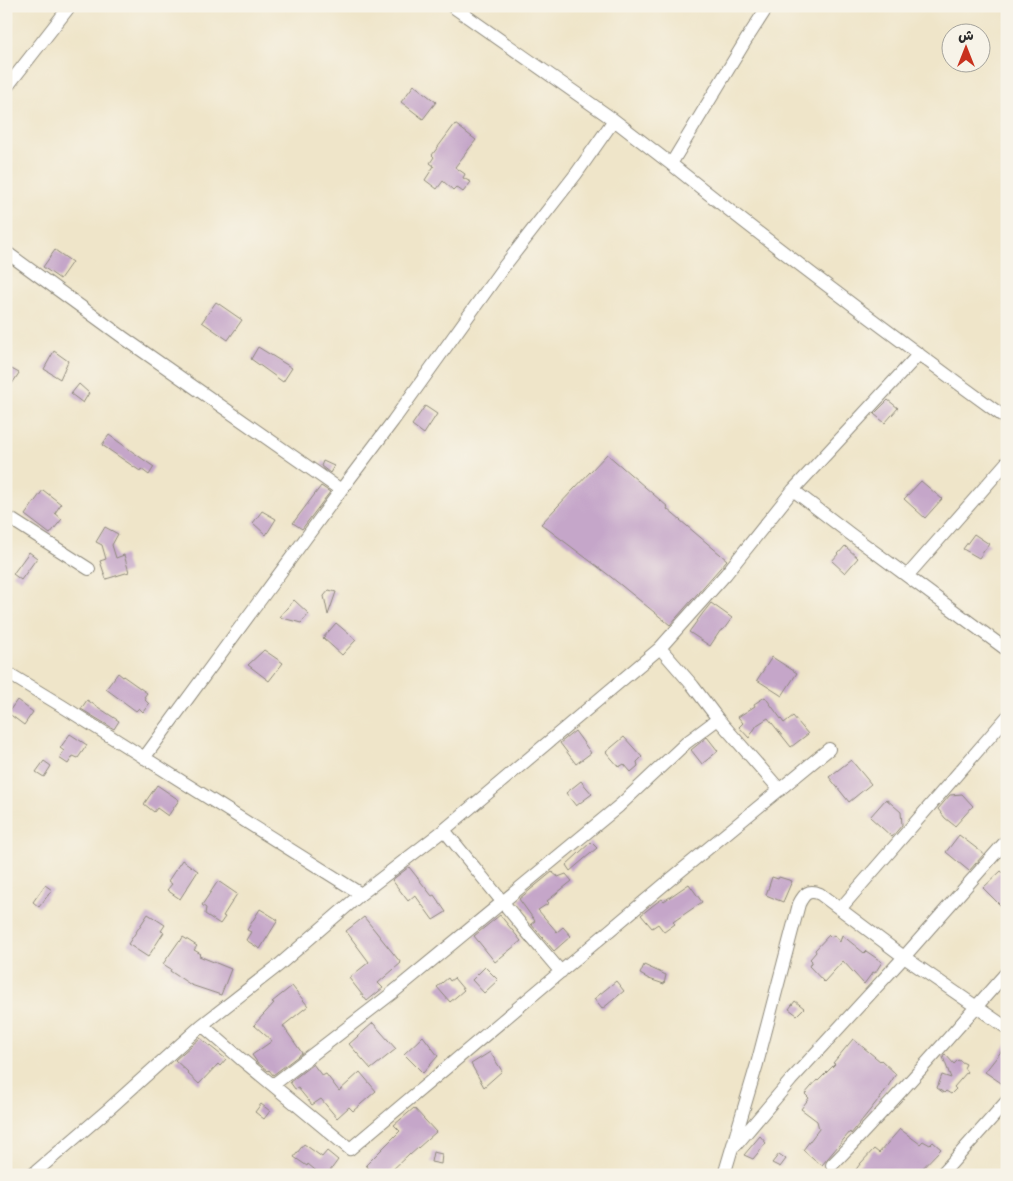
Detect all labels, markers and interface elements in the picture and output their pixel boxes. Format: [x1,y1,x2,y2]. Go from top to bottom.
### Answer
north arrow [940,22,990,72]
text: ش [958,27,974,44]

